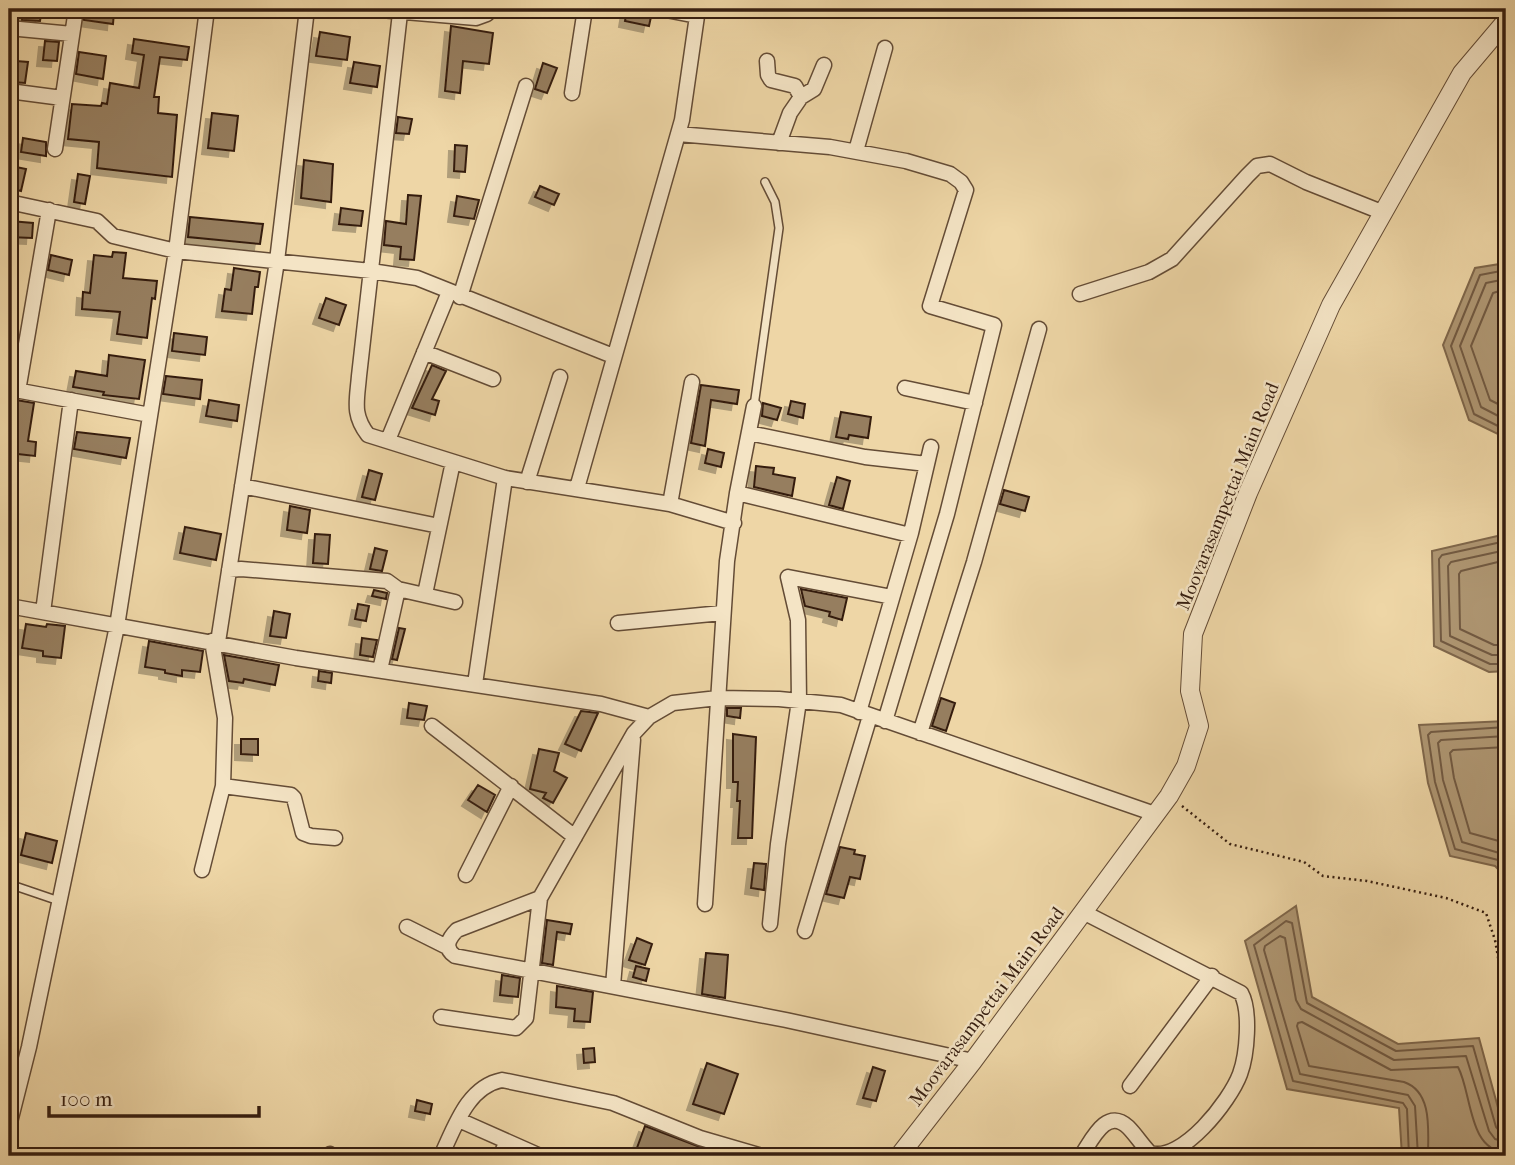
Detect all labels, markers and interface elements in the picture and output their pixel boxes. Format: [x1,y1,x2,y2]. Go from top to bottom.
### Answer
street label: Moovarasampettai Main Road [1172,379,1284,613]
street label: Moovarasampettai Main Road [905,902,1069,1110]
scale bar [49,1074,259,1118]
text: 100 m [60,1087,113,1111]

